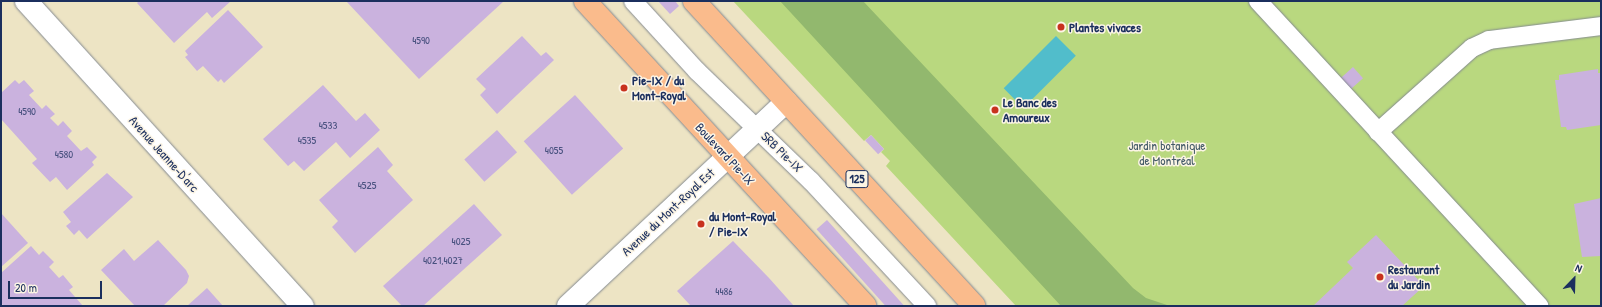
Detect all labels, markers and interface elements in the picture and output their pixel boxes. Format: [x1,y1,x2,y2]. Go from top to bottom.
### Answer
place label: Plantes vivaces [1069,19,1141,35]
marker: Plantes vivaces [1056,22,1066,32]
house number: 4590 [412,33,430,47]
place label: Pie-IX / du Mont-Royal [632,73,686,104]
marker: Pie-IX / du Mont-Royal [619,83,629,93]
place label: Le Banc des Amoureux [1003,95,1057,126]
house number: 4590 [18,104,36,118]
marker: Le Banc des Amoureux [990,105,1000,115]
street label: Avenue Jeanne-D'arc [126,113,202,195]
house number: 4533 [319,118,337,132]
street label: Boulevard Pie-IX [692,120,758,188]
street label: SRB Pie-IX [758,128,806,176]
house number: 4535 [298,133,316,147]
park label: Jardin botanique de Montréal [1128,138,1206,169]
house number: 4055 [545,143,563,157]
house number: 4580 [55,147,73,161]
street label: Avenue du Mont-Royal Est [618,165,718,259]
road number: 125 [845,169,869,189]
house number: 4525 [358,178,376,192]
place label: du Mont-Royal / Pie-IX [709,209,776,240]
marker: du Mont-Royal / Pie-IX [696,219,706,229]
house number: 4025 [452,234,470,248]
house number: 4021,4027 [423,253,463,267]
north arrow [1554,259,1594,299]
text: N [1573,260,1584,276]
place label: Restaurant du Jardin [1388,262,1439,293]
marker: Restaurant du Jardin [1375,272,1385,282]
scale bar [10,273,104,299]
text: 20 m [15,279,37,296]
house number: 4486 [715,284,733,298]

